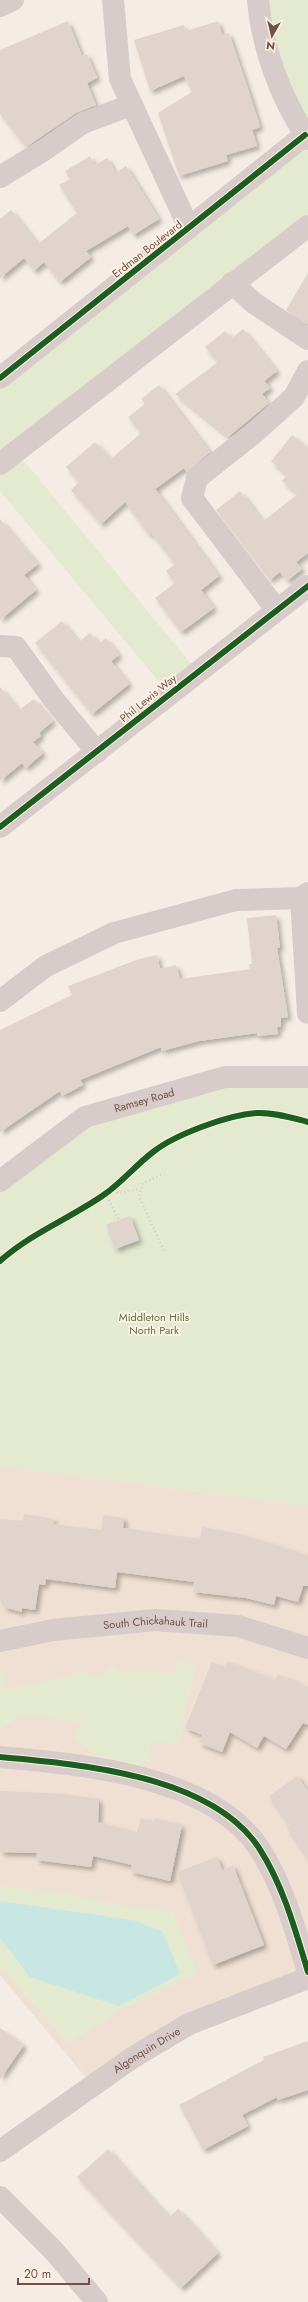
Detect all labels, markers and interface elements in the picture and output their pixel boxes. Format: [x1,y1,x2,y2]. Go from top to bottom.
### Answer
north arrow [252,16,292,56]
text: N [265,37,276,54]
street label: Erdman Boulevard [109,216,185,282]
street label: Phil Lewis Way [116,670,180,726]
street label: Ramsey Road [112,1084,176,1116]
park label: Middleton Hills North Park [119,1309,190,1338]
street label: South Chickahauk Trail [102,1612,208,1633]
street label: Algonquin Drive [110,2023,183,2077]
scale bar [18,2260,89,2286]
text: 20 m [24,2265,51,2283]

